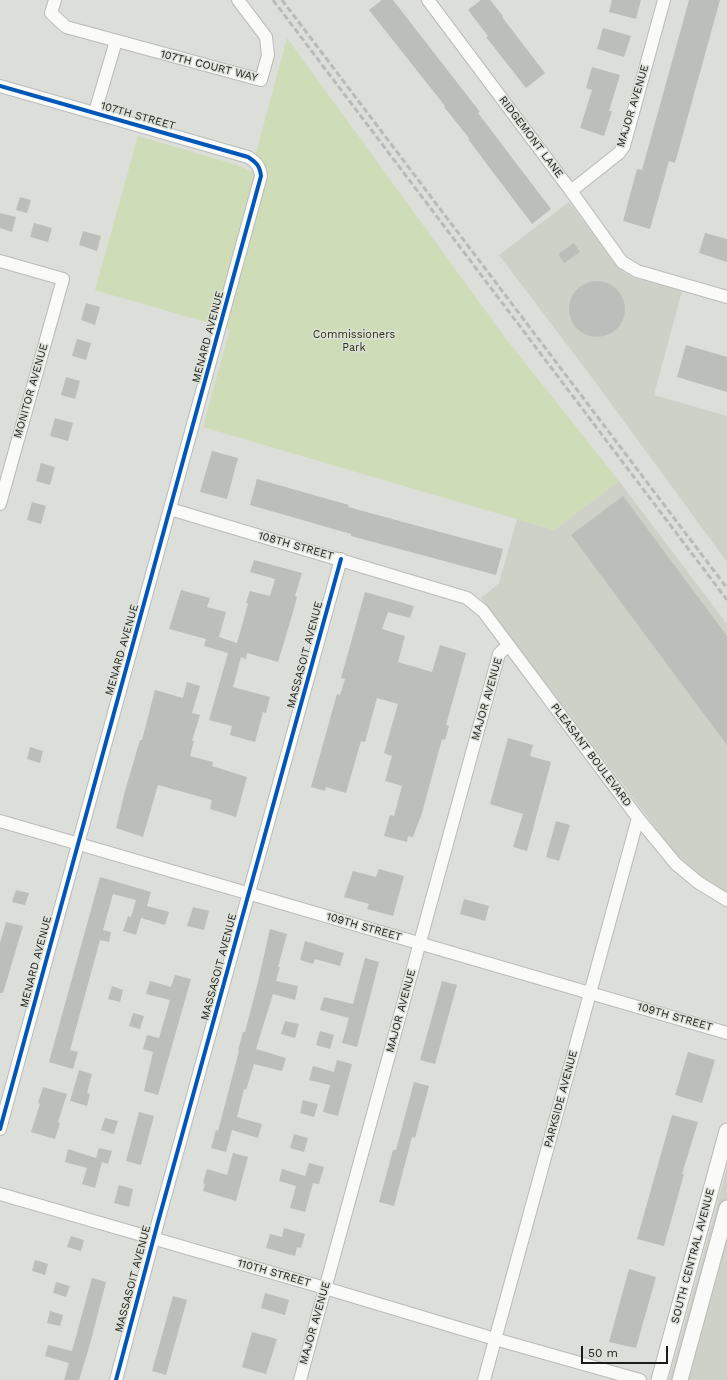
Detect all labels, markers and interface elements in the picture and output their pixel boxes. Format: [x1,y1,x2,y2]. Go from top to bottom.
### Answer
street label: 107TH COURT WAY [159,48,259,84]
street label: MAJOR AVENUE [614,63,652,149]
street label: RIDGEMONT LANE [496,94,566,180]
street label: 107TH STREET [99,99,177,133]
street label: MENARD AVENUE [189,290,227,384]
park label: Commissioners Park [313,328,395,354]
street label: MONITOR AVENUE [11,342,51,440]
street label: 108TH STREET [257,529,335,563]
street label: MASSASOIT AVENUE [284,600,326,710]
street label: MENARD AVENUE [103,603,141,697]
street label: MAJOR AVENUE [469,656,505,742]
street label: PLEASANT BOULEVARD [548,701,634,809]
street label: 109TH STREET [325,910,403,944]
street label: MASSASOIT AVENUE [198,912,240,1022]
street label: MENARD AVENUE [17,915,55,1009]
street label: MAJOR AVENUE [384,968,418,1054]
street label: 109TH STREET [636,1000,714,1034]
street label: PARKSIDE AVENUE [542,1049,580,1149]
street label: SOUTH CENTRAL AVENUE [669,1187,717,1325]
street label: MASSASOIT AVENUE [112,1224,154,1334]
street label: 110TH STREET [236,1256,312,1290]
street label: MAJOR AVENUE [297,1280,333,1366]
scale bar [583,1338,670,1364]
text: 50 m [588,1346,618,1360]

